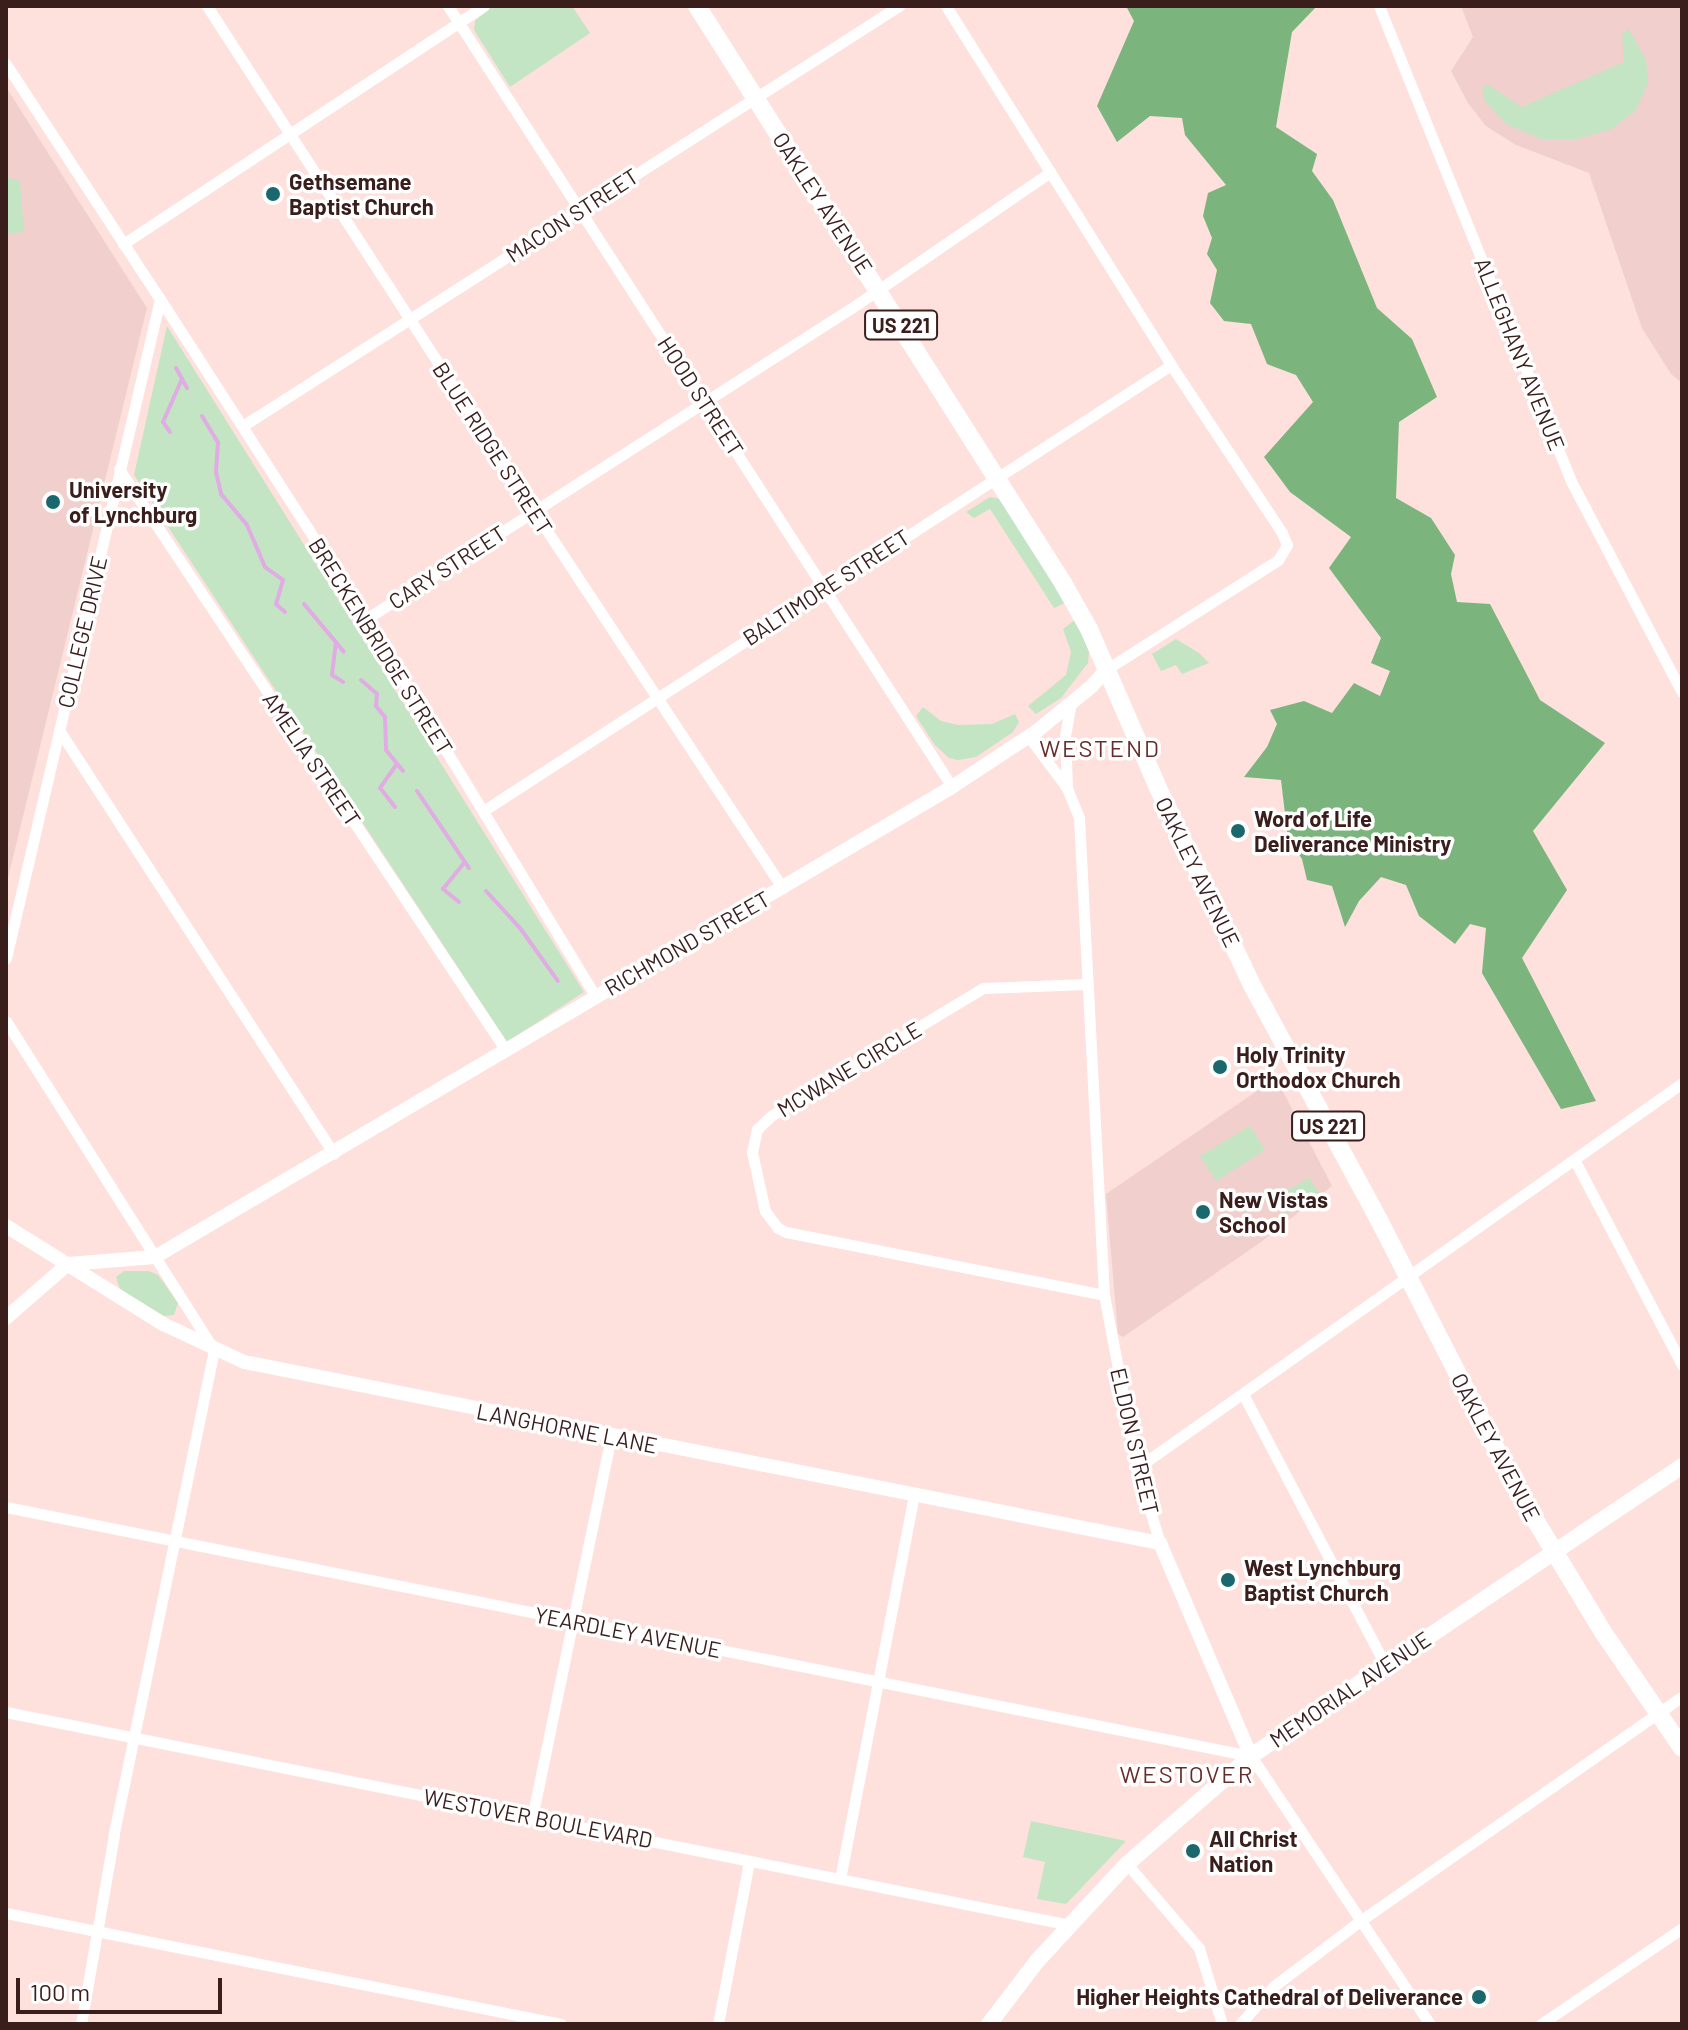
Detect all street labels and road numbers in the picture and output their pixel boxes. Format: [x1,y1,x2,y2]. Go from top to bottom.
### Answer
street label: OAKLEY AVENUE [767,127,879,279]
street label: MACON STREET [501,162,643,268]
street label: ALLEGHANY AVENUE [1469,254,1571,454]
road number: US 221 [863,309,939,341]
street label: HOOD STREET [653,331,749,461]
street label: BLUE RIDGE STREET [428,357,558,539]
street label: CARY STREET [384,519,510,615]
street label: BALTIMORE STREET [738,523,914,651]
street label: BRECKENBRIDGE STREET [303,533,459,759]
street label: COLLEGE DRIVE [52,553,112,711]
street label: AMELIA STREET [257,687,367,831]
street label: OAKLEY AVENUE [1150,793,1246,951]
street label: RICHMOND STREET [600,885,774,1001]
street label: MCWANE CIRCLE [772,1016,926,1122]
road number: US 221 [1290,1110,1366,1142]
street label: ELDON STREET [1105,1365,1165,1517]
street label: OAKLEY AVENUE [1446,1368,1546,1526]
street label: LANGHORNE LANE [474,1398,660,1458]
street label: YEARDLEY AVENUE [533,1601,723,1663]
street label: MEMORIAL AVENUE [1264,1625,1436,1753]
street label: WESTOVER BOULEVARD [421,1783,655,1853]

